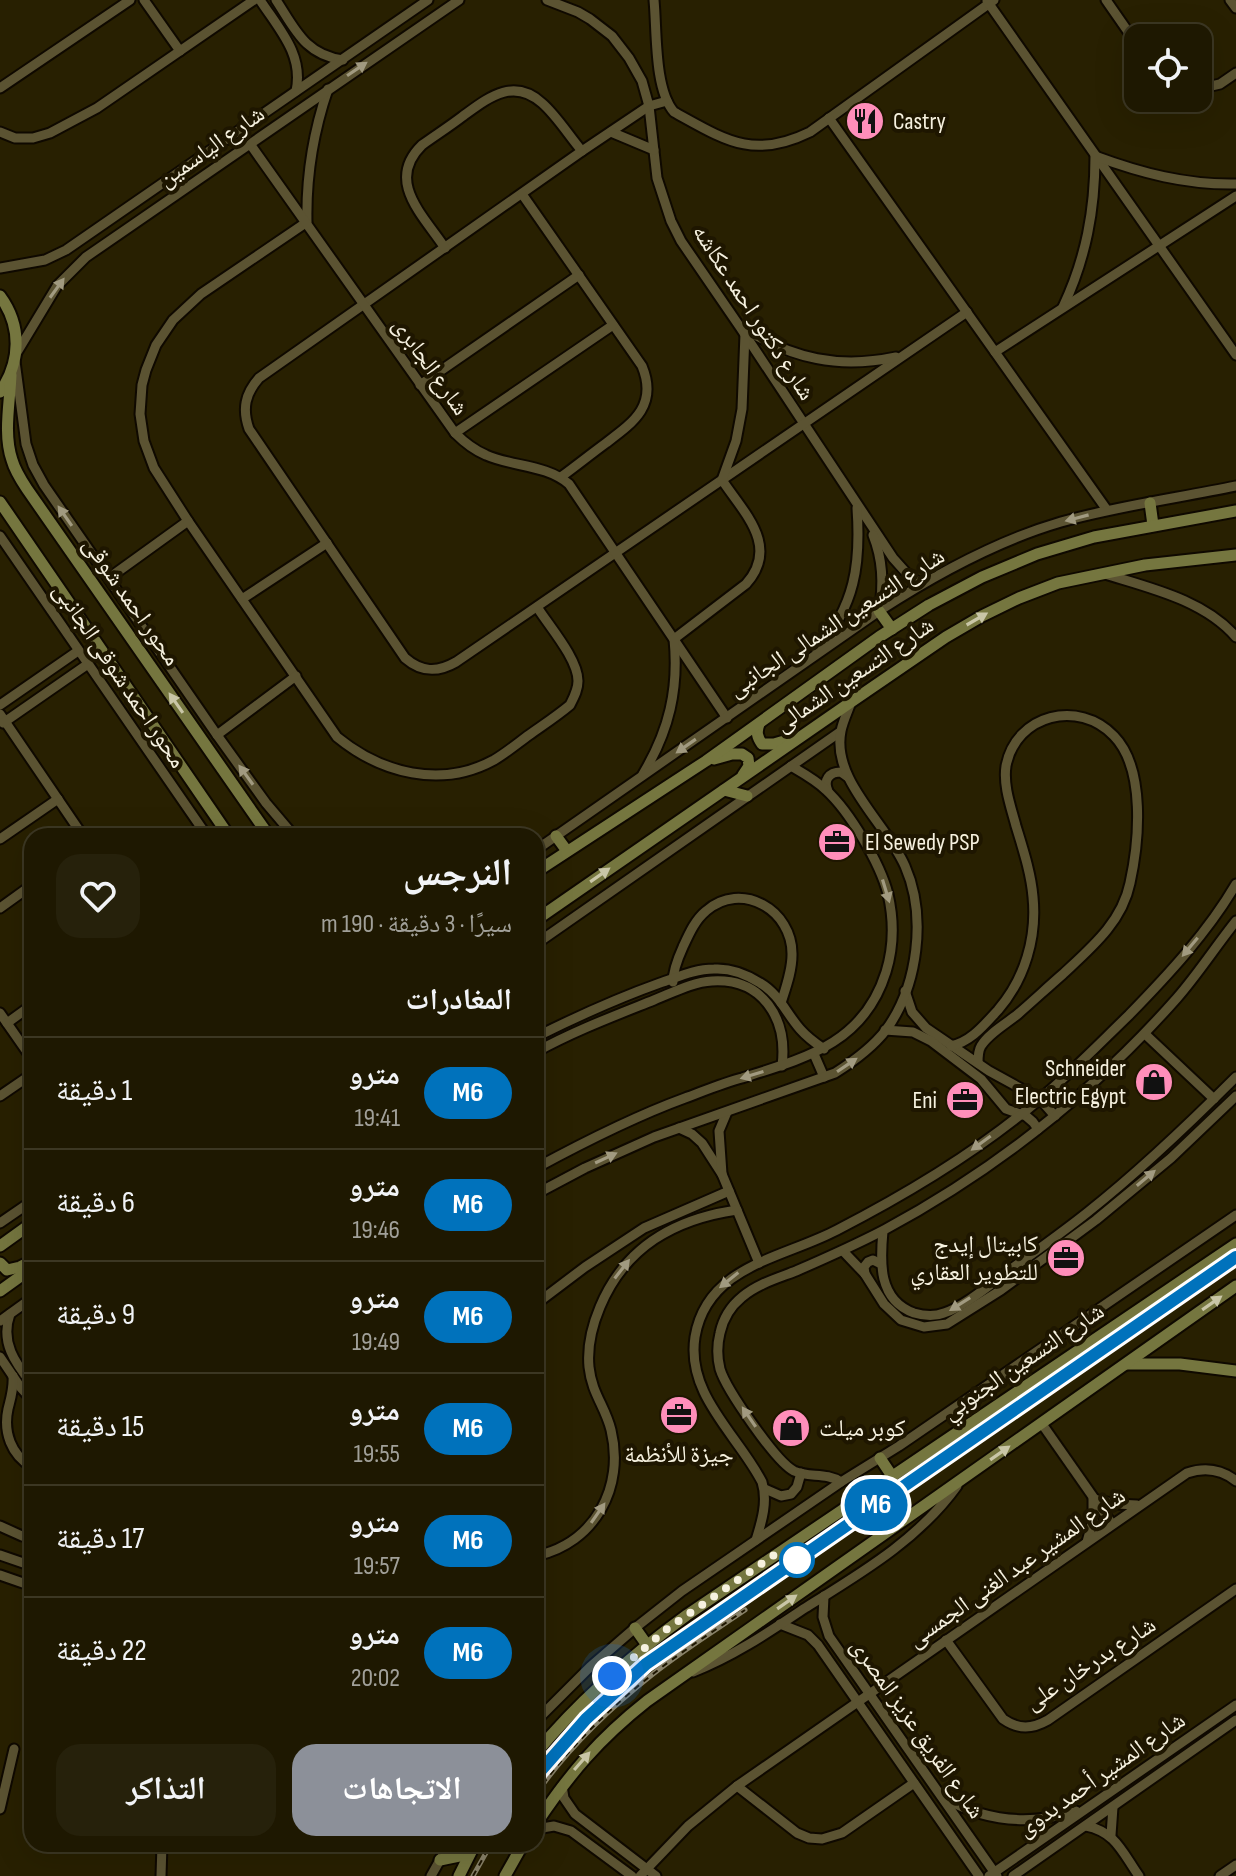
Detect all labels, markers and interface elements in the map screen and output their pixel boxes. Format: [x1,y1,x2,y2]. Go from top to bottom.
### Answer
map controls [1124,24,1212,112]
button: locate [1124,24,1212,112]
one-way arrow [346,62,367,77]
street label: شارع الياسمين [152,99,270,194]
restaurant icon: Castry [844,100,886,142]
place label: Castry [893,107,946,136]
street label: شارع دكتور احمد عكاشه [686,219,821,406]
one-way arrow [49,277,64,298]
street label: شارع الجابرى [386,312,475,421]
one-way arrow [58,505,73,526]
one-way arrow [1065,512,1089,525]
street label: محور احمد شوقى [76,531,187,671]
street label: شارع التسعين الشمالى الجانبى [722,541,950,703]
street label: محور احمد شوقى الجانبى [47,577,192,774]
street label: شارع التسعين الشمالى [769,610,939,738]
one-way arrow [966,612,988,626]
one-way arrow [169,693,184,714]
one-way arrow [675,738,696,753]
one-way arrow [238,764,254,786]
office icon: El Sewedy PSP [816,821,858,863]
place label: El Sewedy PSP [865,828,980,857]
text: النرجس [403,851,512,896]
button: heart [56,854,140,938]
one-way arrow [590,868,611,883]
one-way arrow [880,880,893,904]
text: سيرًا · 3 دقيقة · 190 m [321,909,512,940]
one-way arrow [1182,936,1199,956]
text: المغادرات [405,982,512,1018]
place label: Schneider Electric Egypt [1015,1054,1126,1111]
text: مترو [348,1057,400,1093]
one-way arrow [837,1057,858,1072]
shop icon: Schneider Electric Egypt [1133,1061,1175,1103]
one-way arrow [740,1069,764,1082]
text: 1 دقيقة [56,1073,132,1109]
text: M6 [453,1076,483,1109]
office icon: Eni [944,1079,986,1121]
place label: Eni [912,1086,937,1115]
text: 19:41 [354,1103,400,1134]
one-way arrow [970,1135,992,1151]
one-way arrow [594,1151,617,1165]
text: مترو [348,1169,400,1205]
one-way arrow [1136,1170,1156,1187]
text: 6 دقيقة [56,1185,135,1221]
text: M6 [453,1188,483,1221]
text: 19:46 [352,1215,400,1246]
place label: كابيتال إيدج للتطوير العقاري [910,1230,1038,1291]
office icon: كابيتال إيدج للتطوير العقاري [1045,1237,1087,1279]
one-way arrow [613,1259,629,1279]
one-way arrow [719,1272,739,1288]
text: مترو [348,1281,400,1317]
street label: شارع التسعين الجنوبي [937,1296,1112,1430]
one-way arrow [949,1296,972,1311]
one-way arrow [1202,1296,1223,1311]
text: 9 دقيقة [56,1297,135,1333]
text: M6 [453,1300,483,1333]
text: 19:49 [352,1327,400,1358]
text: مترو [348,1393,400,1429]
office icon: جيزة للأنظمة [658,1394,700,1436]
one-way arrow [742,1406,757,1428]
shop icon: كوبر ميلت [770,1407,812,1449]
text: 15 دقيقة [56,1409,144,1445]
text: M6 [453,1412,483,1445]
place label: كوبر ميلت [819,1414,905,1443]
text: 19:55 [354,1439,400,1470]
place label: جيزة للأنظمة [624,1440,734,1469]
one-way arrow [990,1446,1011,1461]
line badge: M6 [840,1479,912,1531]
street label: شارع المشير عبد الغنى الجمسى [902,1481,1131,1654]
text: M6 [861,1488,891,1521]
one-way arrow [590,1502,605,1523]
text: مترو [348,1505,400,1541]
text: 17 دقيقة [56,1521,144,1557]
text: M6 [453,1524,483,1557]
unlabelled marker [780,1543,814,1577]
text: 19:57 [354,1551,400,1582]
one-way arrow [777,1595,798,1610]
street label: شارع بدرخان على [1019,1610,1161,1717]
text: مترو [348,1617,400,1653]
street label: شارع الفريق عزيز المصرى [844,1632,991,1824]
text: 22 دقيقة [56,1633,147,1669]
text: M6 [453,1636,483,1669]
your location [592,1656,632,1696]
text: 20:02 [351,1663,400,1694]
street label: شارع المشير أحمد بدوى [1012,1706,1191,1843]
button: التذاكر [56,1744,276,1836]
button: الاتجاهات [292,1744,512,1836]
one-way arrow [573,1751,590,1771]

